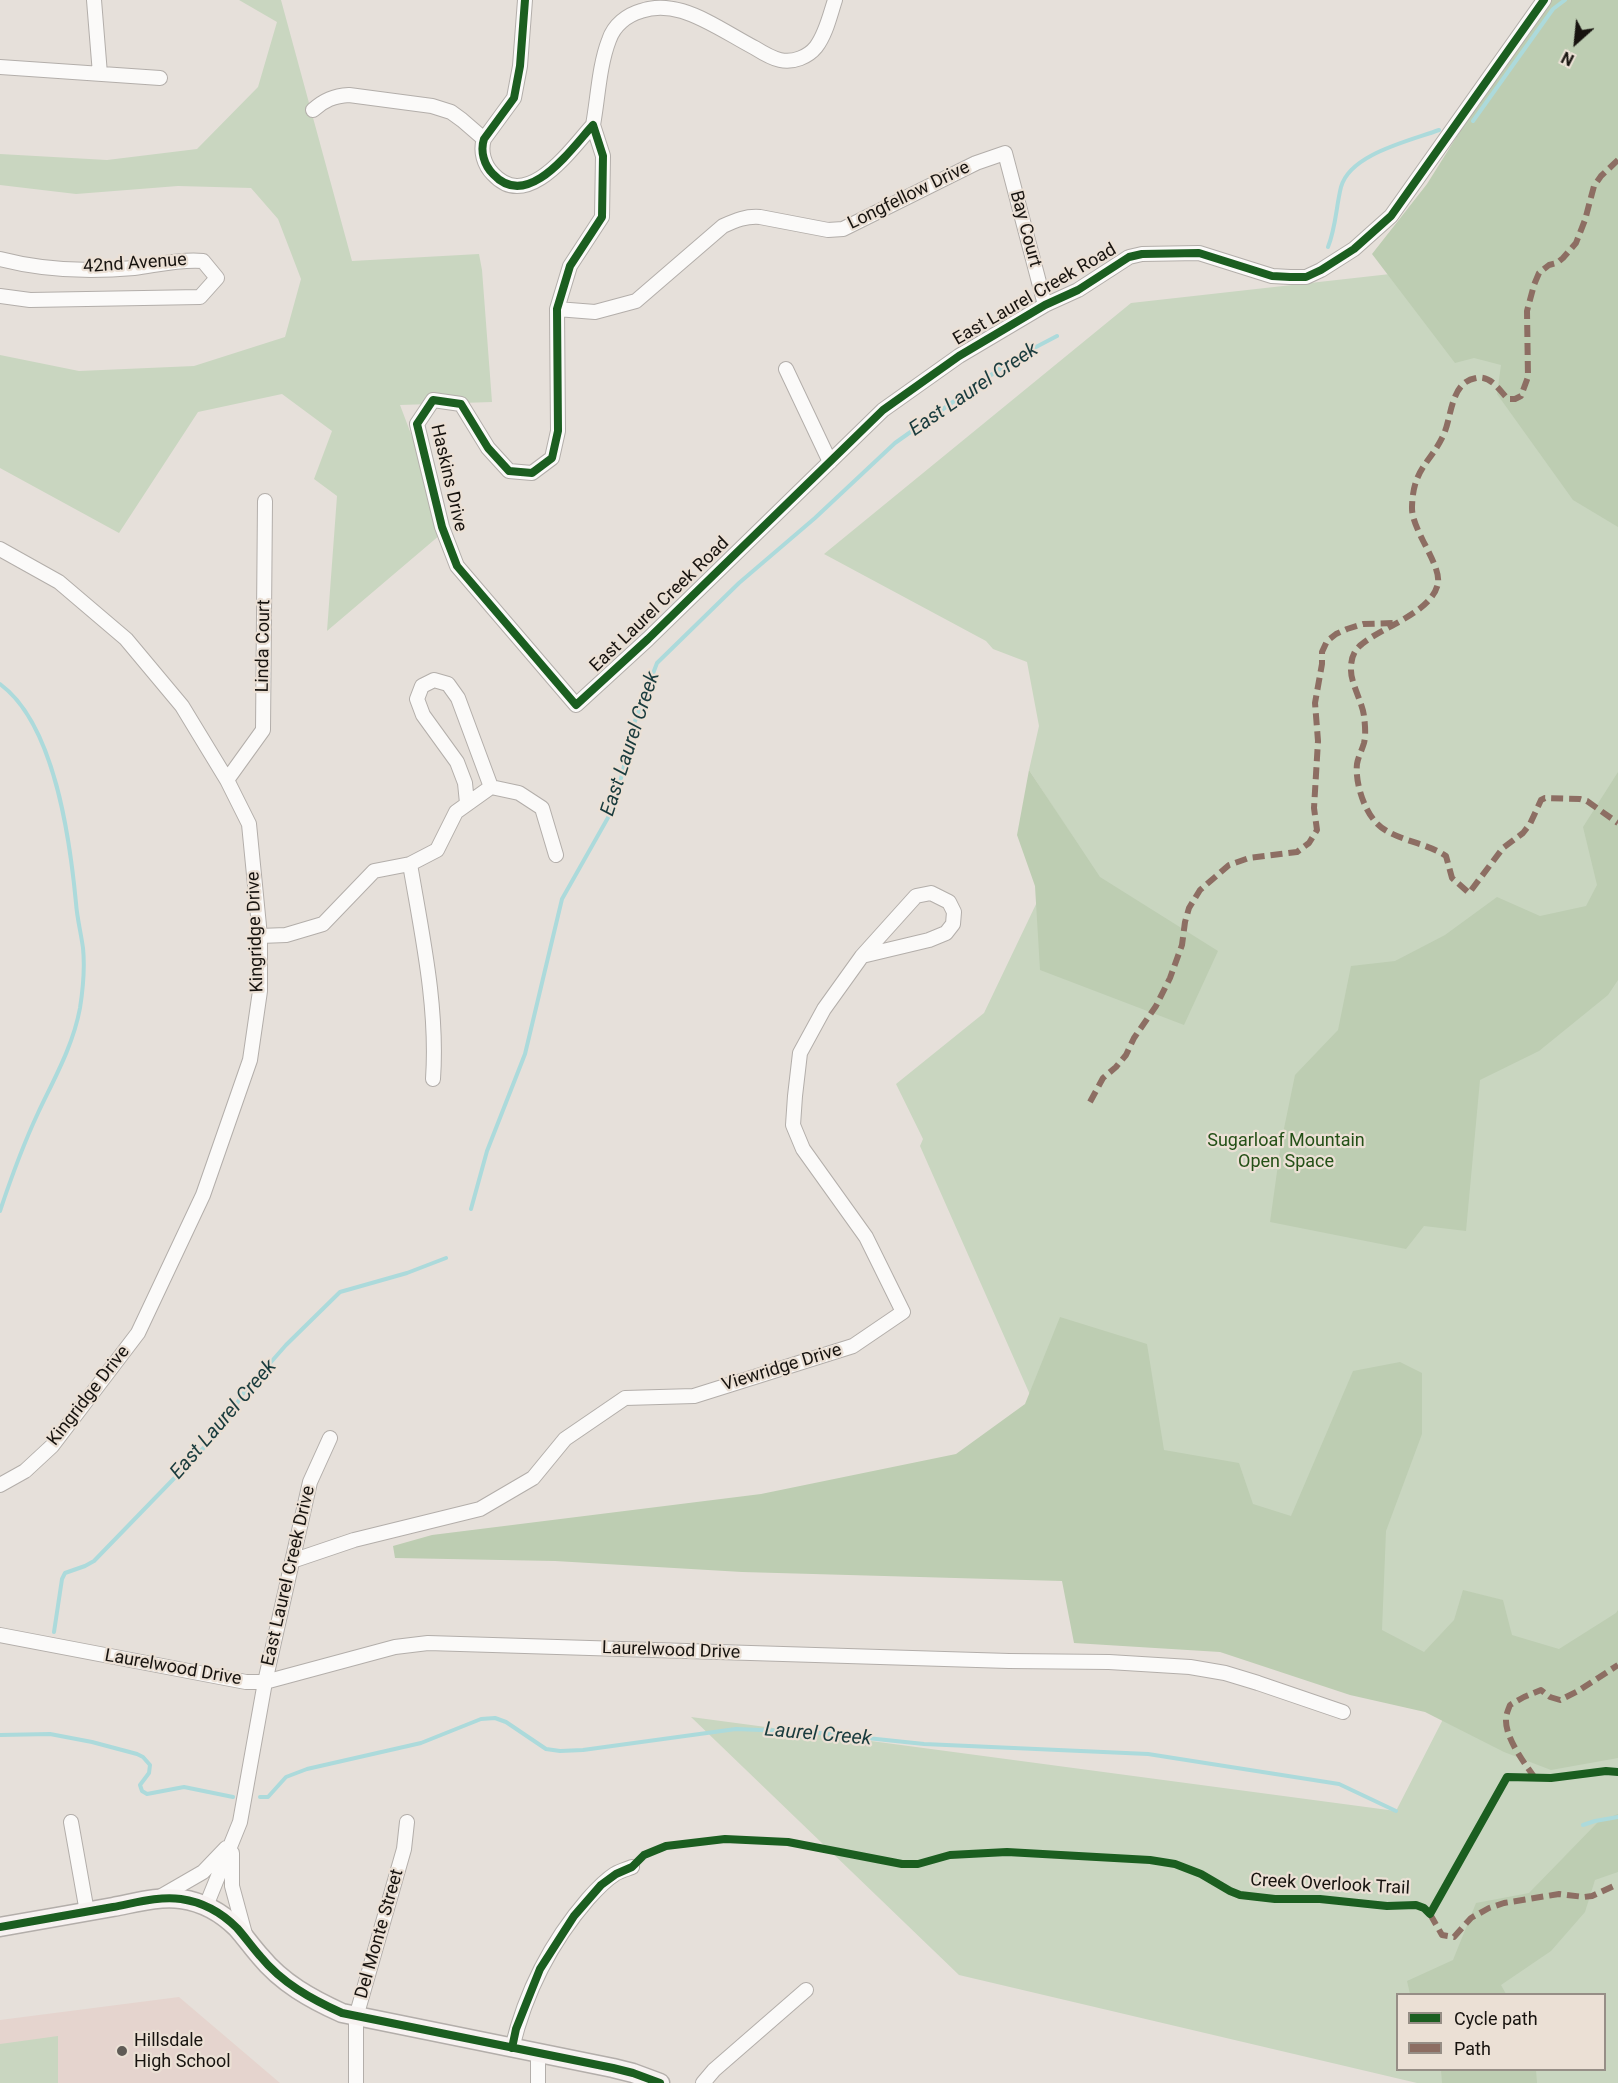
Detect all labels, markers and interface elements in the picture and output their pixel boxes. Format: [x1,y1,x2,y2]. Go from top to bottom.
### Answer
north arrow [1546,12,1606,72]
text: N [1558,47,1577,70]
street label: Longfellow Drive [844,157,974,235]
street label: Bay Court [1004,188,1046,270]
street label: East Laurel Creek Road [949,239,1121,351]
street label: 42nd Avenue [83,250,187,278]
water label: East Laurel Creek [905,338,1043,442]
street label: Haskins Drive [425,422,471,534]
street label: East Laurel Creek Road [586,533,734,677]
street label: Linda Court [252,599,276,693]
water label: East Laurel Creek [596,669,666,819]
street label: Kingridge Drive [243,871,269,993]
park label: Sugarloaf Mountain Open Space [1207,1130,1365,1172]
street label: Viewridge Drive [720,1340,844,1396]
street label: Kingridge Drive [43,1342,135,1450]
water label: East Laurel Creek [166,1355,282,1485]
street label: East Laurel Creek Drive [258,1484,320,1668]
street label: Laurelwood Drive [601,1638,741,1664]
street label: Laurelwood Drive [103,1645,243,1691]
water label: Laurel Creek [763,1718,873,1752]
street label: Del Monte Street [351,1867,409,2001]
street label: Creek Overlook Trail [1250,1870,1410,1900]
legend [1396,1993,1606,2071]
text: Cycle path [1454,2008,1538,2029]
place label: Hillsdale High School [134,2030,231,2072]
text: Path [1454,2038,1491,2059]
marker: Hillsdale High School [115,2044,129,2058]

